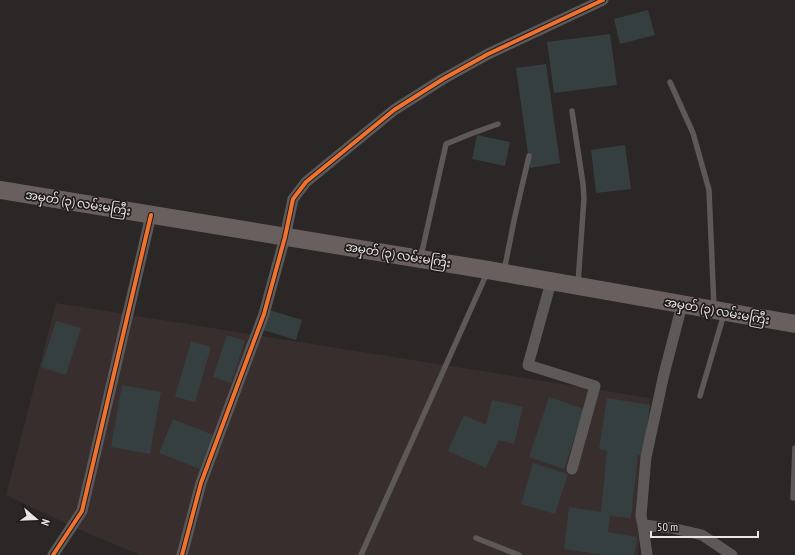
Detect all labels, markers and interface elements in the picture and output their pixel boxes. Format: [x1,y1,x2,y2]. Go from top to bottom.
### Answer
street label: အမှတ် (၃) လမ်းမကြီး [24,186,132,221]
street label: အမှတ် (၃) လမ်းမကြီး [344,238,452,273]
street label: အမှတ် (၃) လမ်းမကြီး [663,293,771,330]
north arrow [16,499,56,539]
scale bar [651,513,758,539]
text: N [38,517,53,527]
text: 50 m [657,519,678,534]

